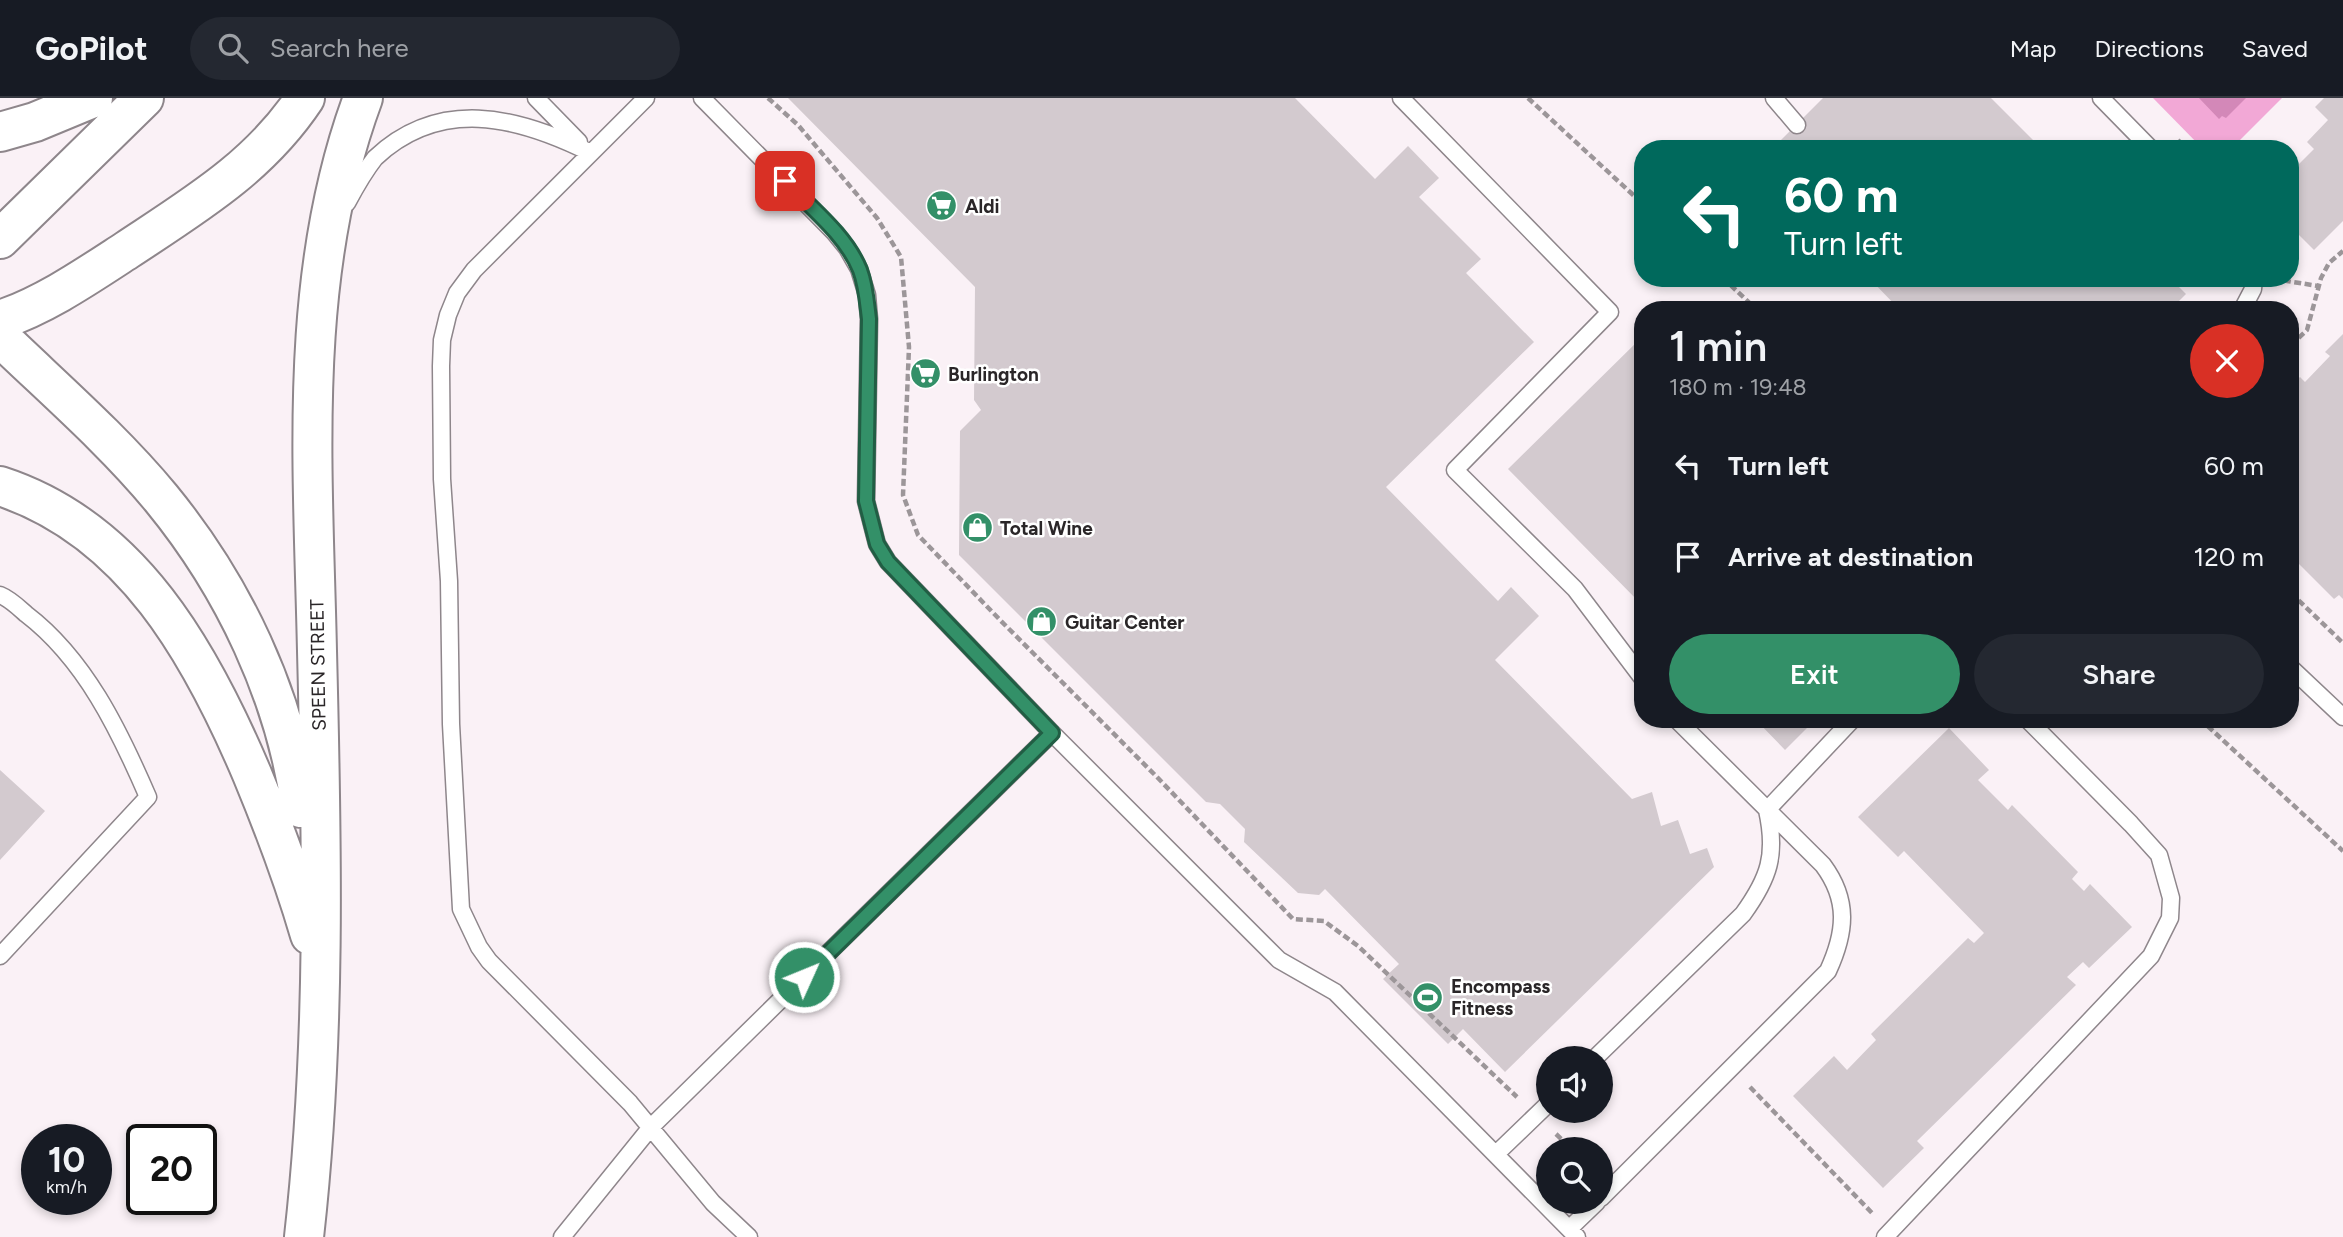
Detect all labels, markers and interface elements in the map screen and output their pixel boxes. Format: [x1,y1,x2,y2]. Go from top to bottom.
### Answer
search box [190,17,680,80]
text: GoPilot [35,29,148,68]
icon: search [214,29,252,67]
text: Search here [270,32,409,64]
text: Map [2010,34,2056,63]
text: Directions [2094,34,2204,63]
text: Saved [2242,34,2308,63]
pin [755,151,815,211]
icon: arrive [766,162,804,200]
text: 60 m [1784,165,1899,224]
icon: left [1669,168,1760,259]
supermarket icon: Aldi [925,189,959,223]
place label: Aldi [965,195,1000,218]
text: Turn left [1784,225,1903,263]
text: 1 min [1669,321,1767,372]
button: close [2190,324,2264,398]
supermarket icon: Burlington [908,357,942,391]
place label: Burlington [948,363,1039,386]
text: 180 m · 19:48 [1669,373,1807,401]
icon: left [1669,447,1707,485]
text: Turn left [1728,450,1829,482]
text: 60 m [2204,450,2264,482]
shop icon: Total Wine [960,511,994,545]
place label: Total Wine [1000,517,1093,540]
icon: arrive [1669,538,1707,576]
text: Arrive at destination [1728,541,1973,573]
text: 120 m [2194,541,2264,573]
street label: SPEEN STREET [305,599,331,731]
shop icon: Guitar Center [1025,605,1059,639]
place label: Guitar Center [1065,611,1185,634]
button: Exit [1669,634,1960,714]
button: Share [1974,634,2264,714]
position arrow [767,940,841,1014]
place label: Encompass Fitness [1451,975,1550,1020]
sports icon: Encompass Fitness [1411,980,1445,1014]
map controls [1536,1046,1613,1214]
button: sound [1536,1046,1613,1123]
speed limit sign: 20 [126,1124,217,1215]
button: search [1536,1137,1613,1214]
text: 10 [48,1139,85,1181]
text: km/h [46,1176,87,1198]

